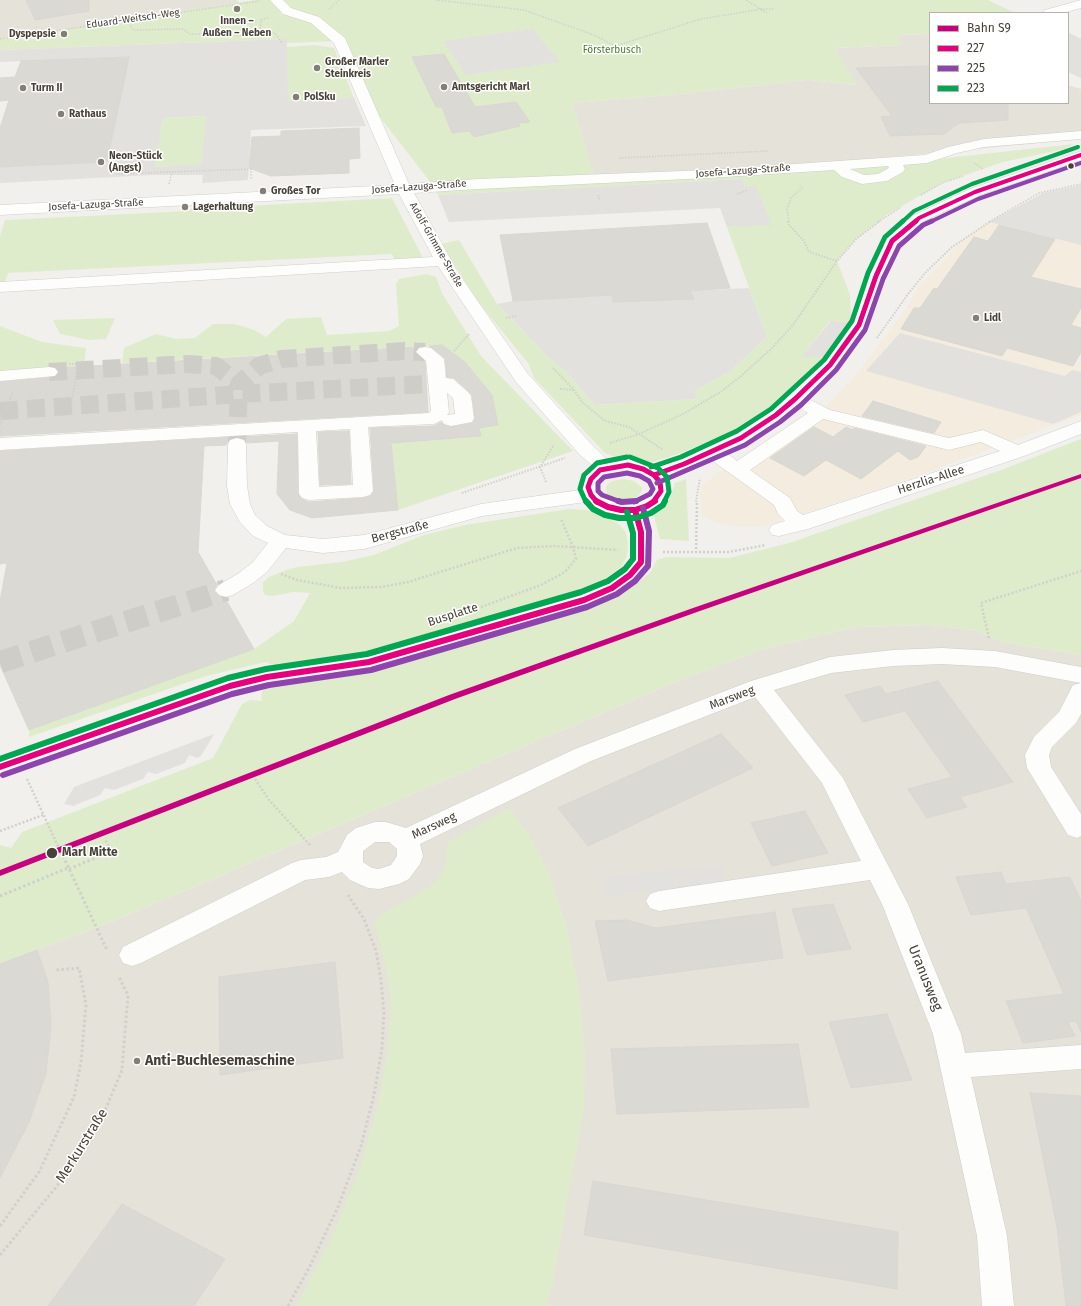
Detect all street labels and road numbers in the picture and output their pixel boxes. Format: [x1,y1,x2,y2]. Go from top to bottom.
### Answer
street label: Eduard-Weitsch-Weg [86,7,180,31]
street label: Josefa-Lazuga-Straße [695,162,791,180]
street label: Josefa-Lazuga-Straße [371,178,467,196]
street label: Josefa-Lazuga-Straße [48,197,144,213]
street label: Adolf-Grimme-Straße [407,200,465,290]
street label: Herzlia-Allee [896,462,966,498]
street label: Bergstraße [370,517,430,547]
street label: Busplatte [426,600,480,630]
street label: Marsweg [707,683,757,713]
street label: Marsweg [410,809,458,843]
street label: Uranusweg [904,943,946,1013]
street label: Merkurstraße [53,1106,111,1186]

